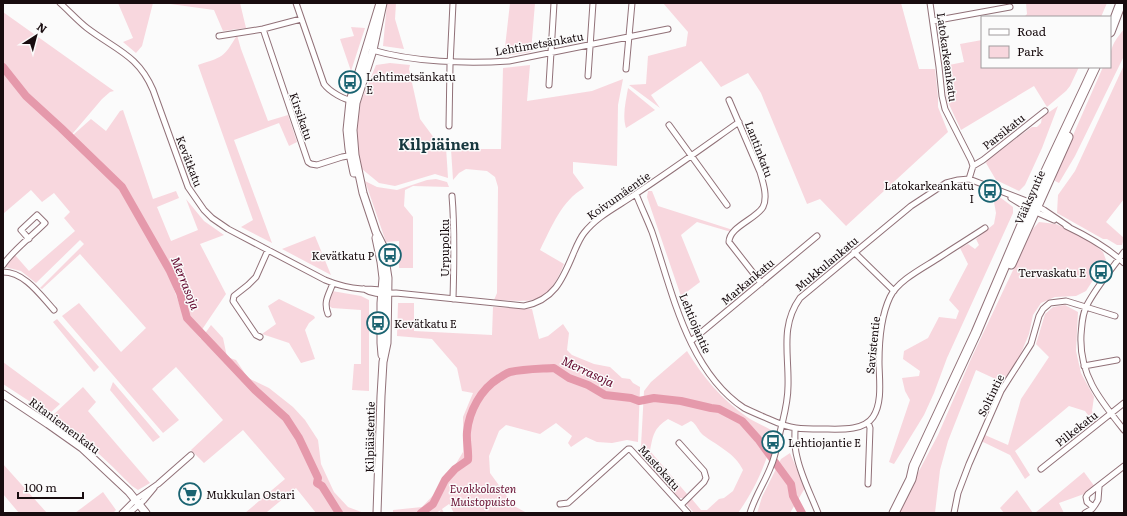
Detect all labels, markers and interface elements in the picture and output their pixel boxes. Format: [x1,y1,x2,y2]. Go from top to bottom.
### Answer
street label: Latokarkeankatu [934,11,962,103]
north arrow [16,16,56,56]
legend [981,16,1111,68]
text: N [34,18,51,36]
text: Road [1017,22,1047,40]
street label: Lehtimetsänkatu [493,27,585,59]
text: Park [1017,42,1044,60]
place label: Lehtimetsänkatu E [366,68,456,97]
bus stop icon: Lehtimetsänkatu E [337,69,363,95]
street label: Kirsikatu [286,90,318,142]
street label: Parsikatu [978,109,1028,153]
street label: Lantinkatu [742,119,778,179]
district label: Kilpiäinen [398,132,480,155]
street label: Kevätkatu [173,133,207,189]
street label: Koivumäentie [583,167,653,223]
street label: Vääksyntie [1010,167,1048,227]
place label: Latokarkeankatu I [884,177,974,206]
bus stop icon: Latokarkeankatu I [977,178,1003,204]
street label: Urpupolku [436,219,452,277]
street label: Mukkulankatu [791,232,861,294]
bus stop icon: Kevätkatu P [377,242,403,268]
place label: Kevätkatu P [312,247,374,263]
water label: Merrasoja [167,254,205,312]
street label: Markankatu [717,254,777,308]
bus stop icon: Tervaskatu E [1088,259,1114,285]
place label: Tervaskatu E [1018,264,1086,280]
street label: Lehtiojantie [676,290,716,356]
bus stop icon: Kevätkatu E [365,310,391,336]
place label: Kevätkatu E [394,315,457,331]
street label: Savistentie [861,315,883,375]
water label: Merrasoja [559,351,617,391]
street label: Soltintie [973,371,1007,419]
street label: Ritaniemenkatu [26,393,104,457]
street label: Kilpiäistentie [360,401,378,473]
street label: Pilkekatu [1051,406,1101,450]
bus stop icon: Lehtiojantie E [760,429,786,455]
place label: Lehtiojantie E [788,434,861,450]
street label: Mastokatu [635,441,685,493]
scale bar [18,474,83,500]
text: 100 m [24,478,57,496]
park label: Evakkolasten Muistopuisto [450,480,517,509]
supermarket icon: Mukkulan Ostari [177,481,203,507]
place label: Mukkulan Ostari [206,486,295,502]

